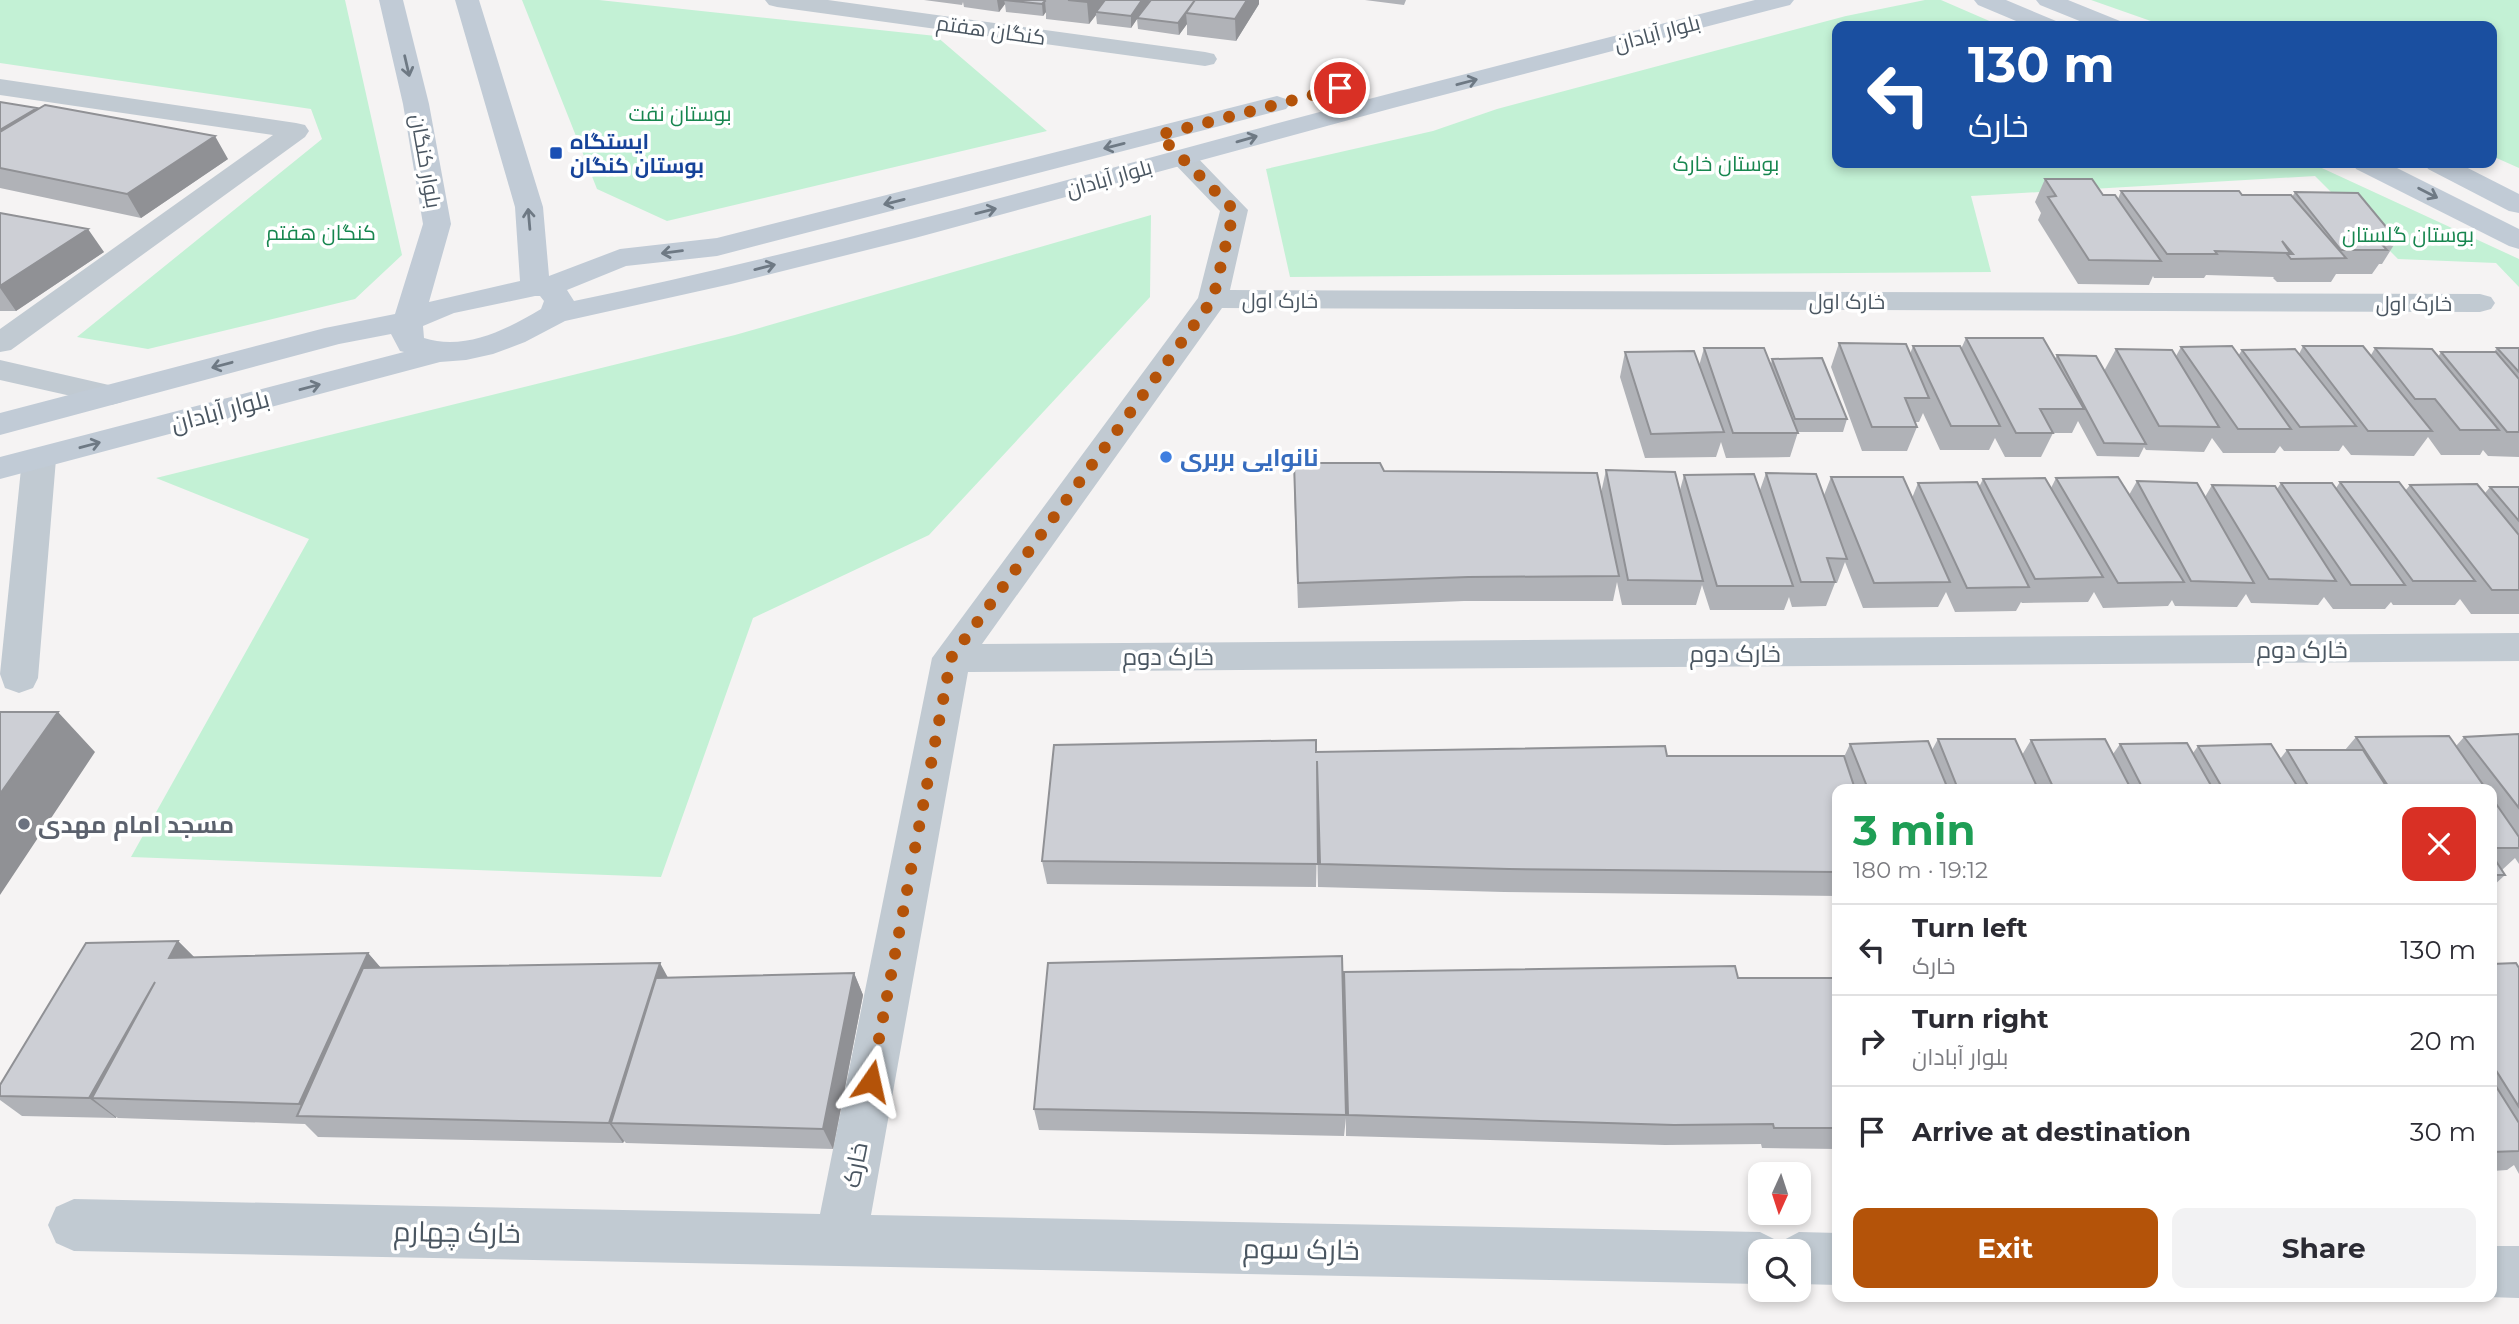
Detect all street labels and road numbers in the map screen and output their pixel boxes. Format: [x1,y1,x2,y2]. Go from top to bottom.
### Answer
street label: کنگان هفتم [935,10,1047,52]
street label: بلوار آبادان [1611,10,1703,57]
street label: بلوار کنگان [404,112,447,210]
street label: بلوار آبادان [1063,154,1155,203]
street label: خارک اول [1242,288,1318,314]
street label: خارک اول [1809,289,1885,315]
street label: خارک اول [2376,291,2452,317]
street label: بلوار آبادان [168,384,272,438]
street label: خارک دوم [2256,635,2348,666]
street label: خارک دوم [1689,639,1781,670]
street label: خارک دوم [1122,642,1214,673]
street label: خارک [836,1140,874,1190]
street label: خارک چهارم [393,1214,521,1253]
street label: خارک سوم [1242,1231,1360,1270]

